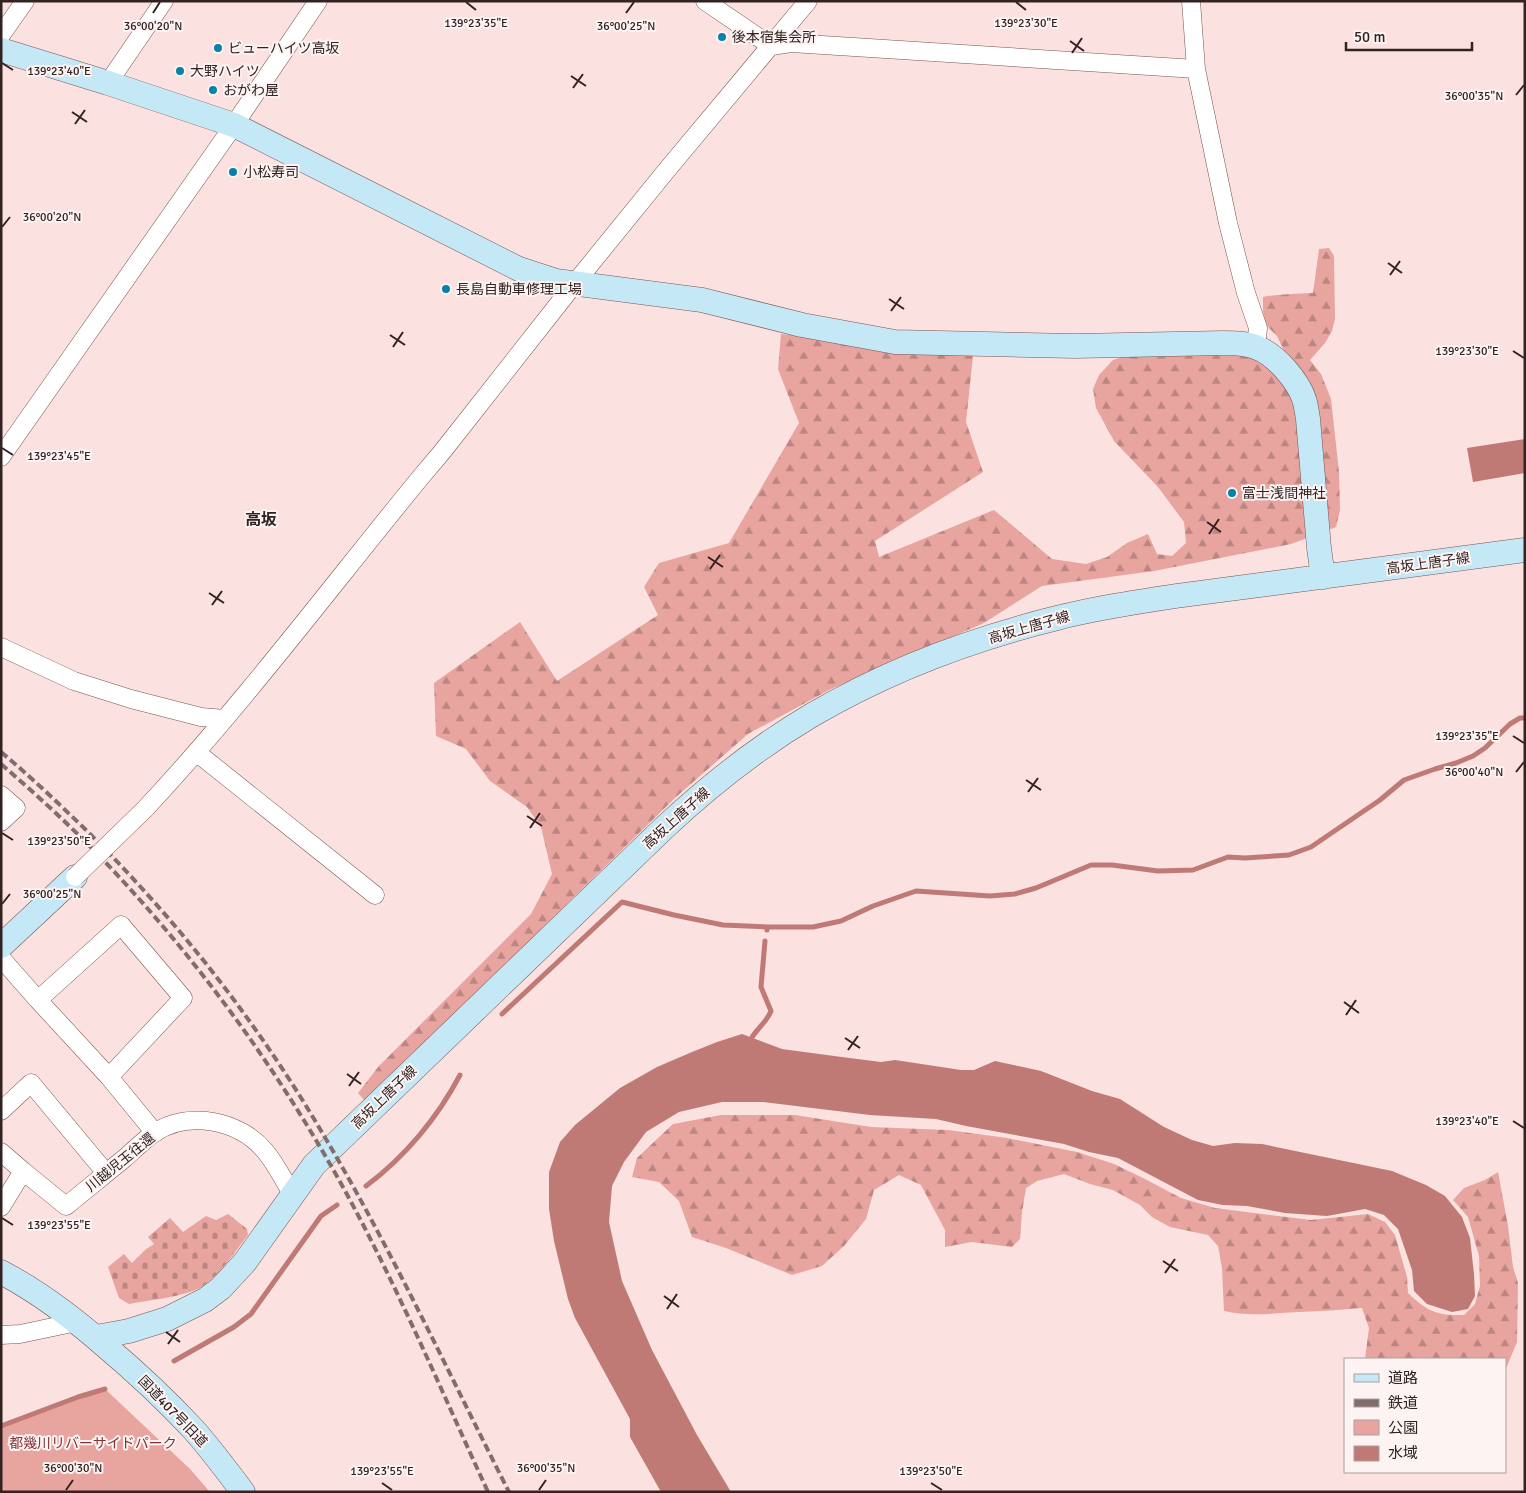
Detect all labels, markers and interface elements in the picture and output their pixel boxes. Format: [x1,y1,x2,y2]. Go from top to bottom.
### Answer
text: 139°23'35"E [444,16,508,31]
text: 139°23'30"E [994,16,1058,31]
text: 36°00'20"N [124,19,182,34]
text: 36°00'25"N [597,19,655,34]
scale bar [1346,20,1472,52]
text: 50 m [1354,28,1385,46]
place label: 後本宿集会所 [732,29,816,46]
marker: 後本宿集会所 [716,31,728,43]
place label: ビューハイツ高坂 [228,40,339,57]
marker: ビューハイツ高坂 [212,42,224,54]
place label: 大野ハイツ [190,63,260,80]
text: 139°23'40"E [27,64,91,79]
marker: 大野ハイツ [174,65,186,77]
place label: おがわ屋 [223,82,279,99]
marker: おがわ屋 [207,84,219,96]
text: 36°00'35"N [1445,89,1503,104]
place label: 小松寿司 [243,164,299,181]
marker: 小松寿司 [227,166,239,178]
text: 36°00'20"N [23,210,81,225]
place label: 長島自動車修理工場 [456,281,582,298]
marker: 長島自動車修理工場 [440,283,452,295]
text: 139°23'30"E [1435,344,1499,359]
text: 139°23'45"E [27,449,91,464]
place label: 富士浅間神社 [1242,485,1326,502]
marker: 富士浅間神社 [1226,487,1238,499]
district label: 高坂 [245,510,277,530]
street label: 高坂上唐子線 [1385,549,1471,578]
street label: 高坂上唐子線 [986,608,1072,647]
text: 139°23'35"E [1435,729,1499,744]
text: 36°00'40"N [1445,765,1503,780]
street label: 高坂上唐子線 [639,784,713,853]
text: 139°23'50"E [27,834,91,849]
text: 36°00'25"N [23,887,81,902]
street label: 高坂上唐子線 [348,1062,420,1133]
text: 139°23'40"E [1435,1114,1499,1129]
street label: 川越児玉往還 [82,1129,158,1195]
text: 139°23'55"E [27,1218,91,1233]
legend [1344,1358,1506,1473]
text: 道路 [1388,1369,1418,1387]
street label: 国道407号旧道 [134,1372,211,1451]
text: 鉄道 [1388,1394,1418,1412]
text: 公園 [1388,1419,1418,1437]
park label: 都幾川リバーサイドパーク [9,1435,177,1452]
text: 水域 [1388,1444,1418,1462]
text: 36°00'30"N [44,1461,102,1476]
text: 36°00'35"N [517,1461,575,1476]
text: 139°23'55"E [350,1464,414,1479]
text: 139°23'50"E [899,1464,963,1479]

